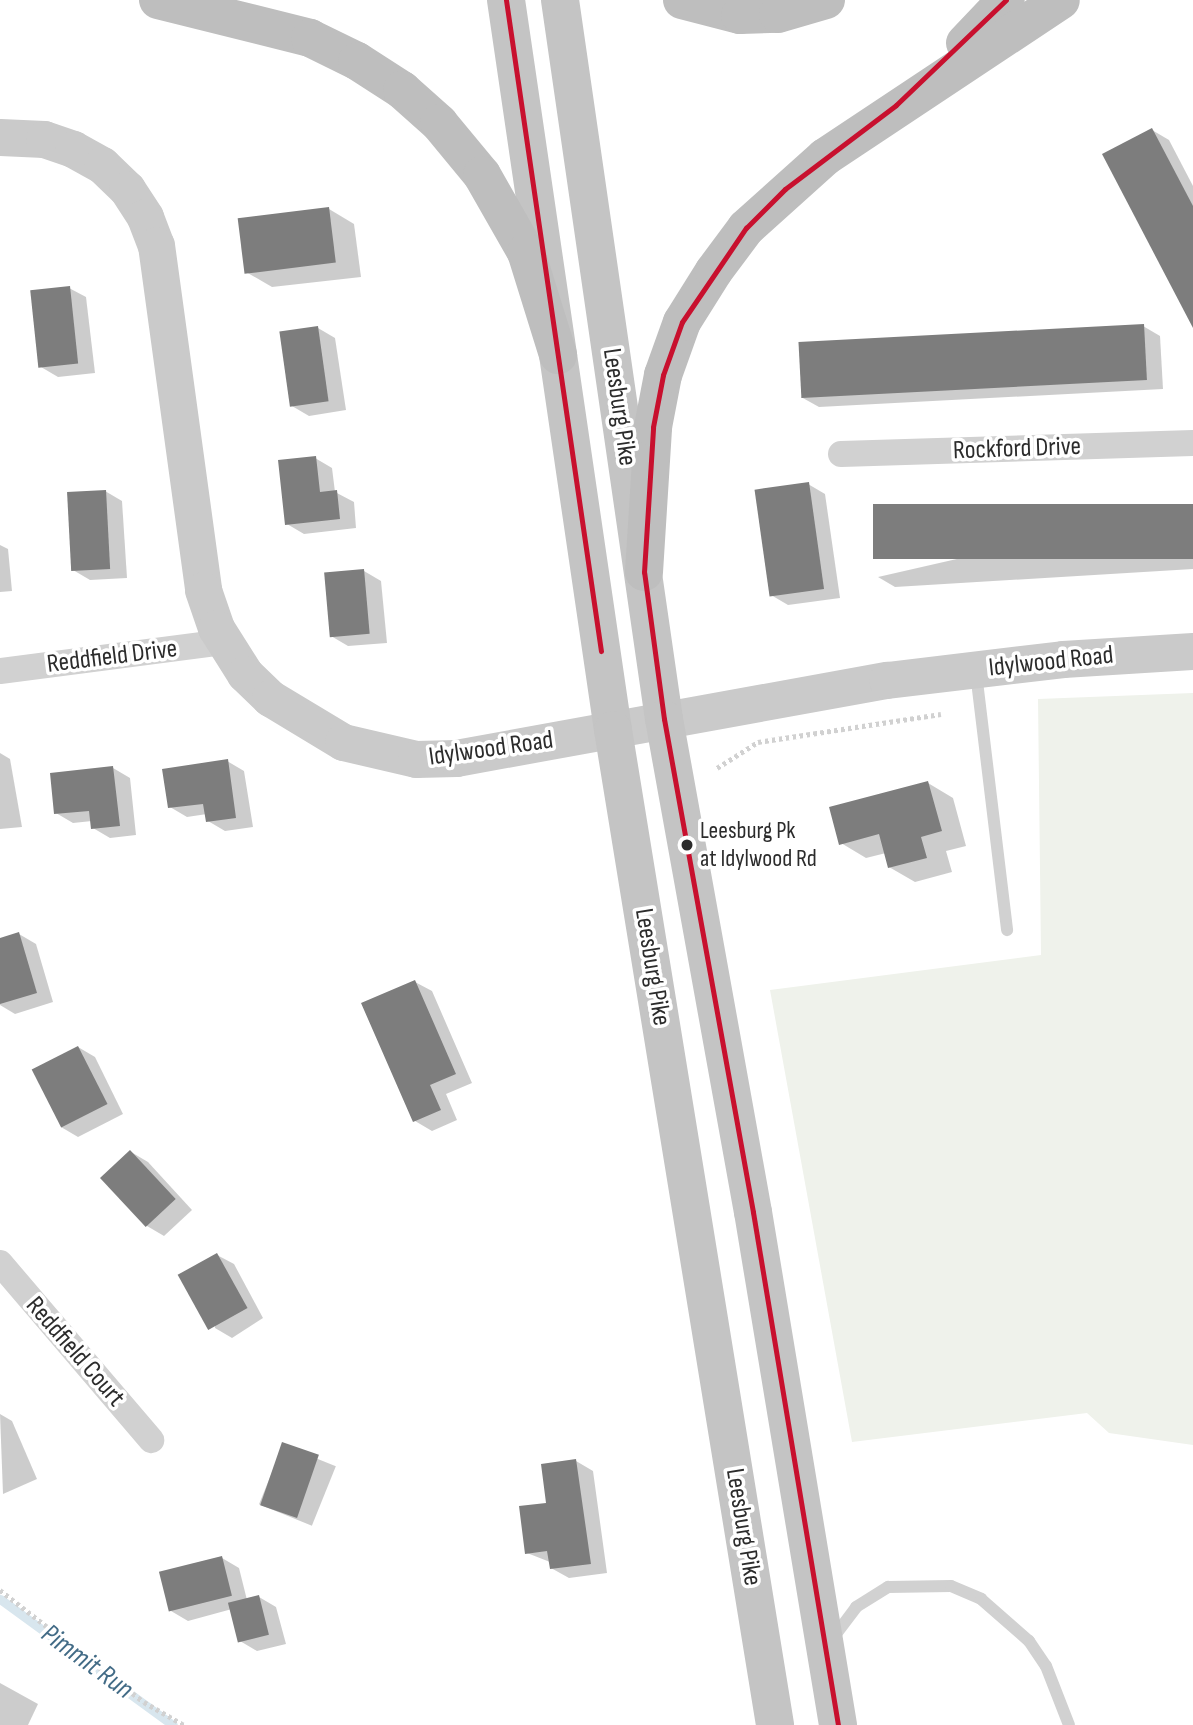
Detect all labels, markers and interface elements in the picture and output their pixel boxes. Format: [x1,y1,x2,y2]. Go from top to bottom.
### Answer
street label: Leesburg Pike [595,346,643,468]
street label: Rockford Drive [953,431,1081,467]
street label: Reddfield Drive [45,634,179,680]
street label: Idylwood Road [987,640,1115,684]
street label: Idylwood Road [427,725,555,773]
place label: Leesburg Pk at Idylwood Rd [700,817,817,873]
marker: Leesburg Pk at Idylwood Rd [680,838,694,852]
street label: Leesburg Pike [627,906,677,1028]
street label: Reddfield Court [19,1291,131,1413]
street label: Leesburg Pike [718,1466,768,1588]
water label: Pimmit Run [34,1617,140,1707]

